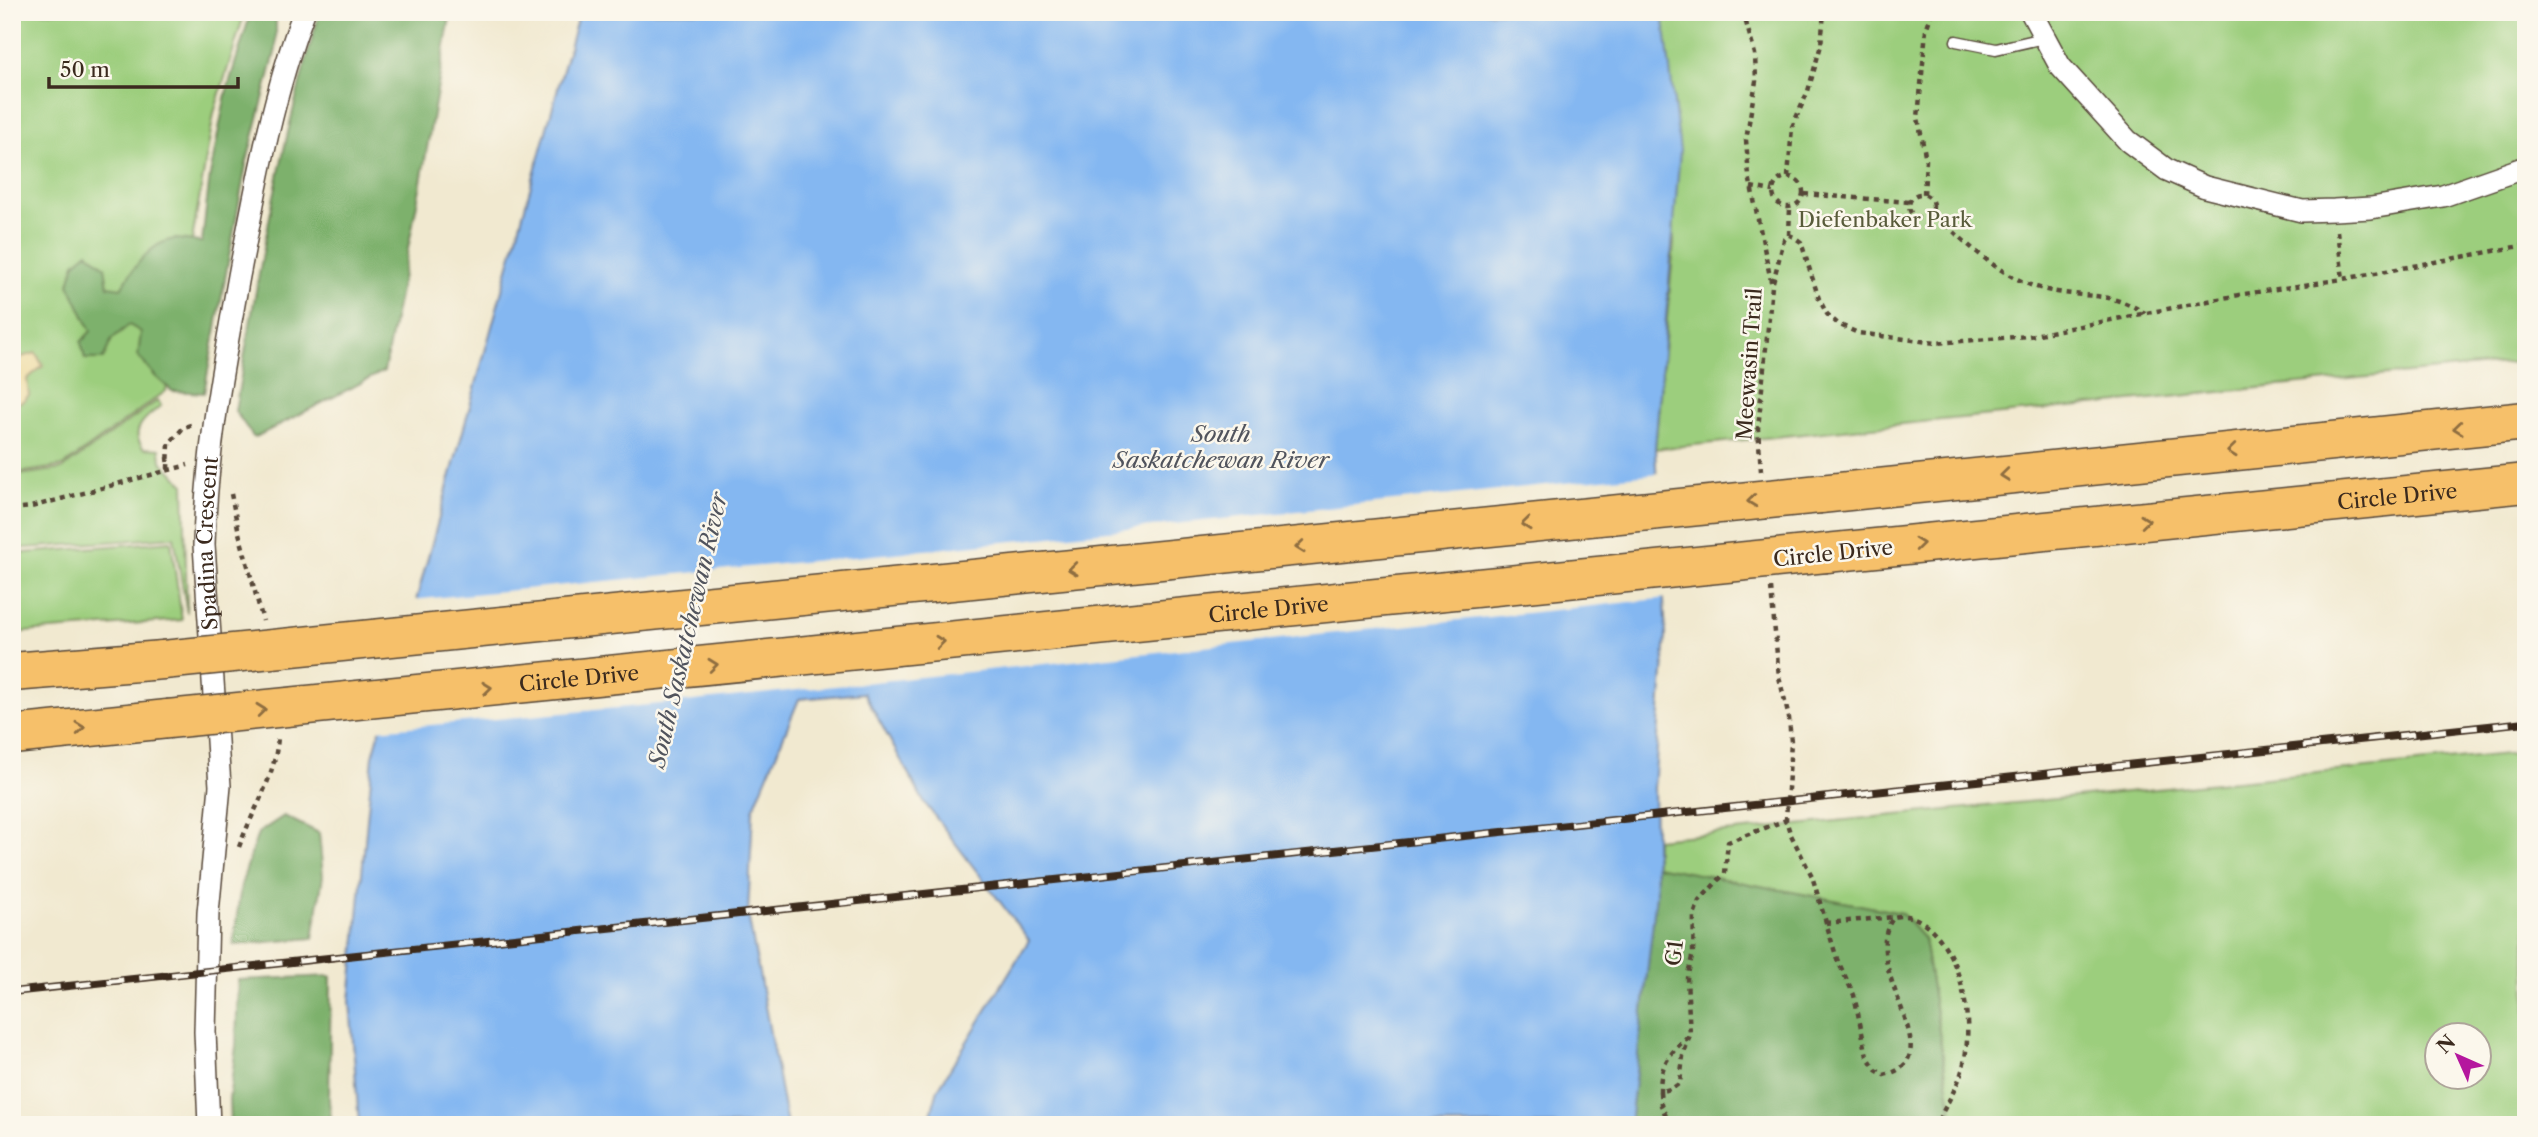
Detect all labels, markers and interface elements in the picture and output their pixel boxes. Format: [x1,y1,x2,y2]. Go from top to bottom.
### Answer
scale bar [49,46,238,90]
text: 50 m [60,57,110,82]
park label: Diefenbaker Park [1798,207,1973,232]
street label: Meewasin Trail [1731,287,1767,441]
water label: South Saskatchewan River [1111,420,1330,474]
one-way arrow [2452,420,2463,435]
one-way arrow [2226,444,2237,459]
street label: Spadina Crescent [191,454,223,631]
one-way arrow [1999,467,2011,482]
street label: Circle Drive [2336,477,2458,514]
water label: South Saskatchewan River [642,488,734,772]
one-way arrow [1747,494,1758,509]
one-way arrow [2140,514,2151,529]
one-way arrow [1520,516,1531,531]
street label: Circle Drive [1772,534,1894,572]
one-way arrow [1913,536,1924,551]
one-way arrow [1294,539,1305,554]
one-way arrow [1067,561,1078,576]
street label: Circle Drive [1207,590,1330,627]
one-way arrow [934,635,945,650]
one-way arrow [708,658,719,673]
street label: Circle Drive [518,659,640,696]
one-way arrow [481,680,493,695]
one-way arrow [255,703,266,718]
one-way arrow [75,721,86,736]
street label: G1 [1660,939,1688,967]
north arrow [2422,1021,2492,1092]
text: N [2432,1030,2460,1058]

